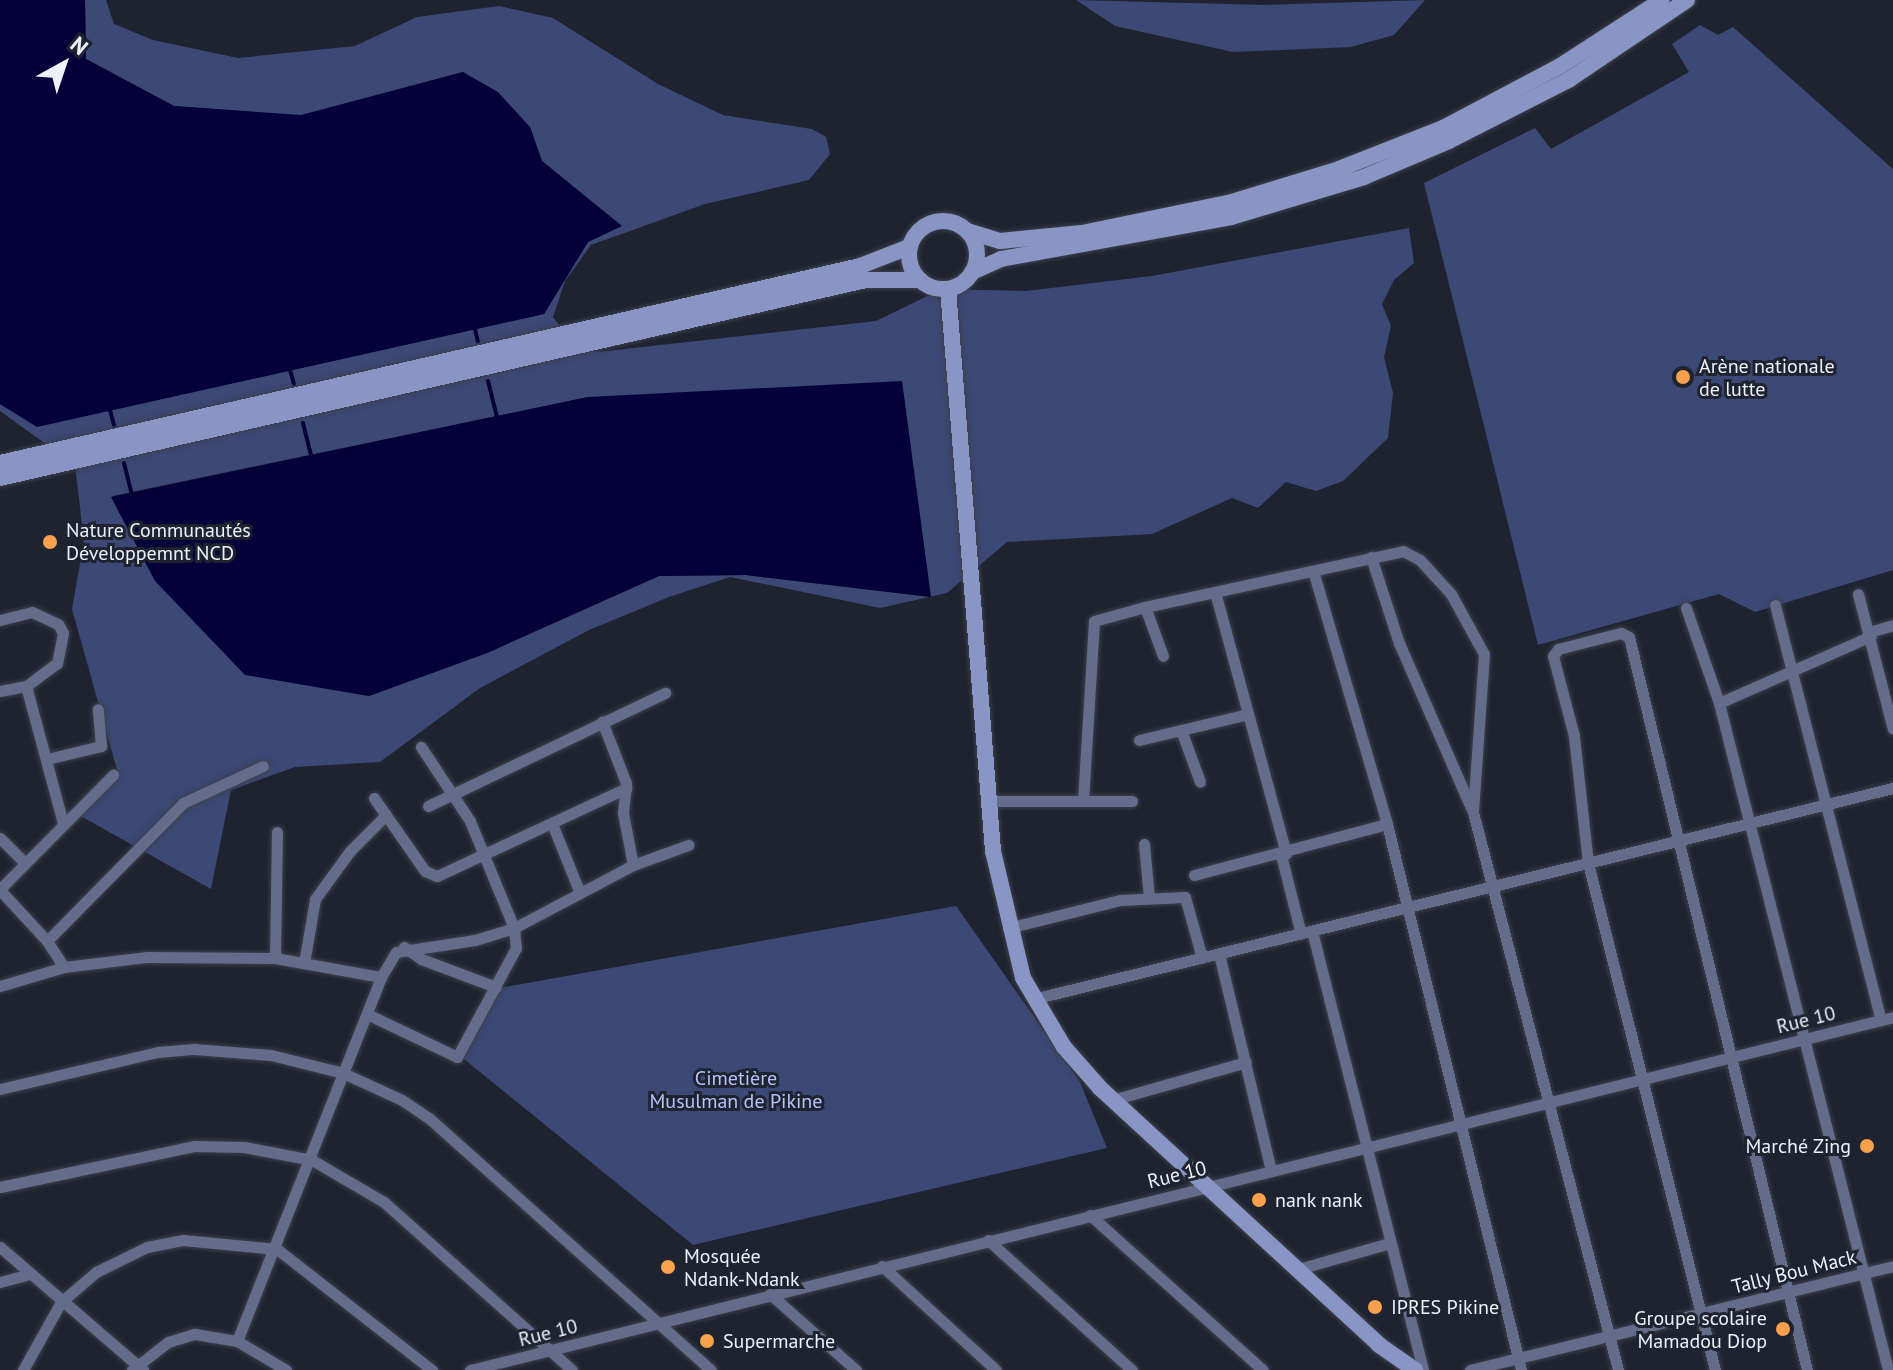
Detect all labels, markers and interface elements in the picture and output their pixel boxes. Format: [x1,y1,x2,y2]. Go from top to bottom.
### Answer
north arrow [24,24,104,104]
text: N [65,30,94,61]
place label: Arène nationale de lutte [1699,354,1835,401]
marker: Arène nationale de lutte [1674,368,1692,386]
place label: Nature Communautés Développemnt NCD [66,518,251,565]
marker: Nature Communautés Développemnt NCD [41,533,59,551]
street label: Rue 10 [1774,1001,1838,1039]
park label: Cimetière Musulman de Pikine [650,1066,822,1113]
place label: Marché Zing [1745,1134,1851,1158]
marker: Marché Zing [1858,1137,1876,1155]
street label: Rue 10 [1145,1156,1209,1194]
place label: nank nank [1275,1188,1363,1212]
marker: nank nank [1250,1191,1268,1209]
place label: Mosquée Ndank-Ndank [684,1244,800,1291]
street label: Tally Bou Mack [1729,1245,1859,1299]
marker: Mosquée Ndank-Ndank [659,1258,677,1276]
place label: IPRES Pikine [1391,1295,1499,1319]
marker: IPRES Pikine [1366,1298,1384,1316]
place label: Groupe scolaire Mamadou Diop [1634,1306,1767,1353]
street label: Rue 10 [516,1314,580,1352]
marker: Groupe scolaire Mamadou Diop [1774,1320,1792,1338]
place label: Supermarche [723,1329,835,1353]
marker: Supermarche [698,1332,716,1350]

